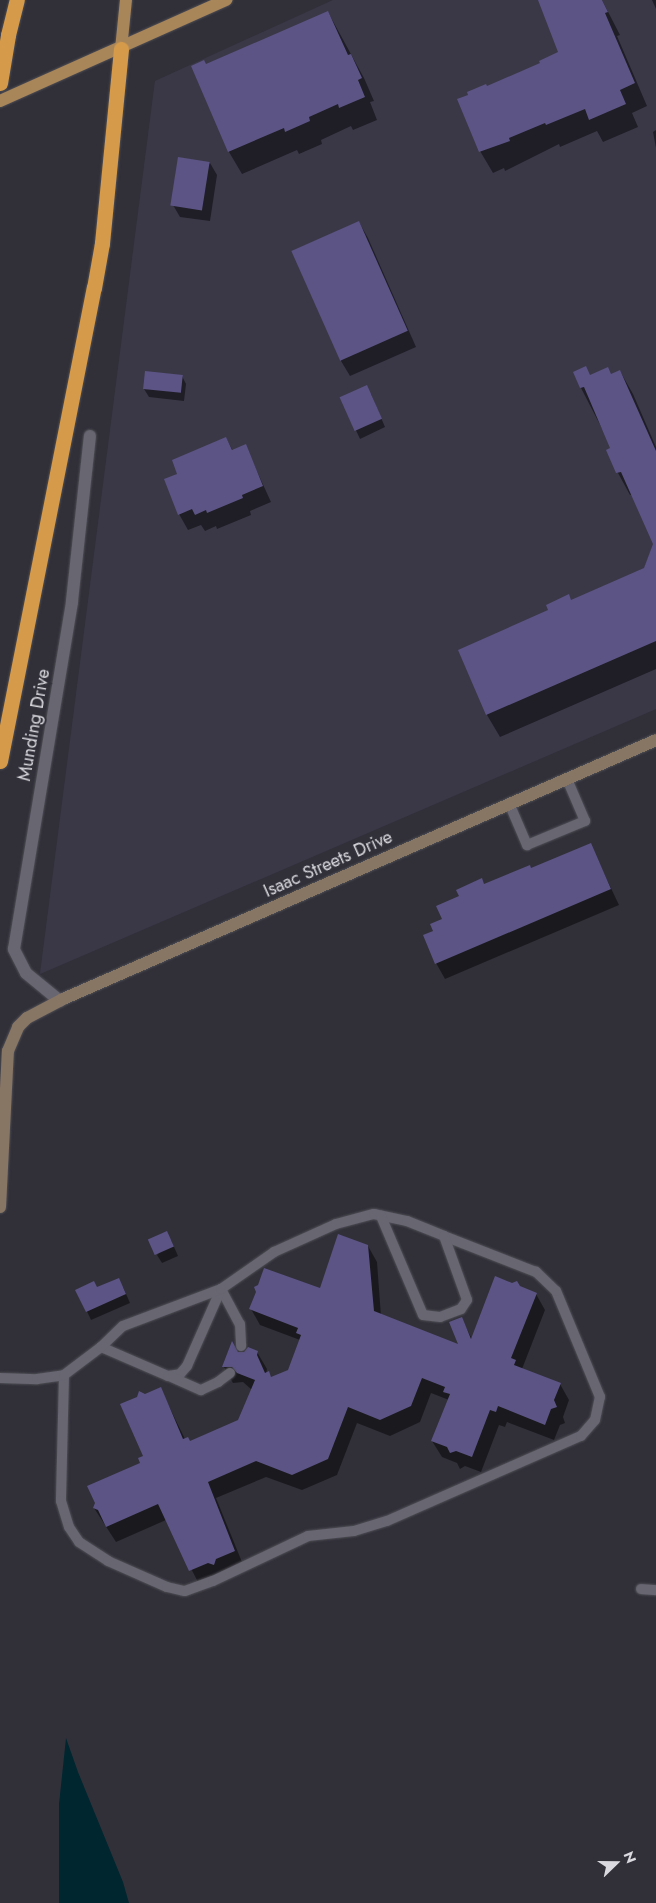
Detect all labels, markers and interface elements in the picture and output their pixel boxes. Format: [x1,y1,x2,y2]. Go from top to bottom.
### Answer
street label: Munding Drive [14,667,54,783]
street label: Isaac Streets Drive [260,826,396,902]
north arrow [591,1838,641,1888]
text: N [619,1848,641,1866]

